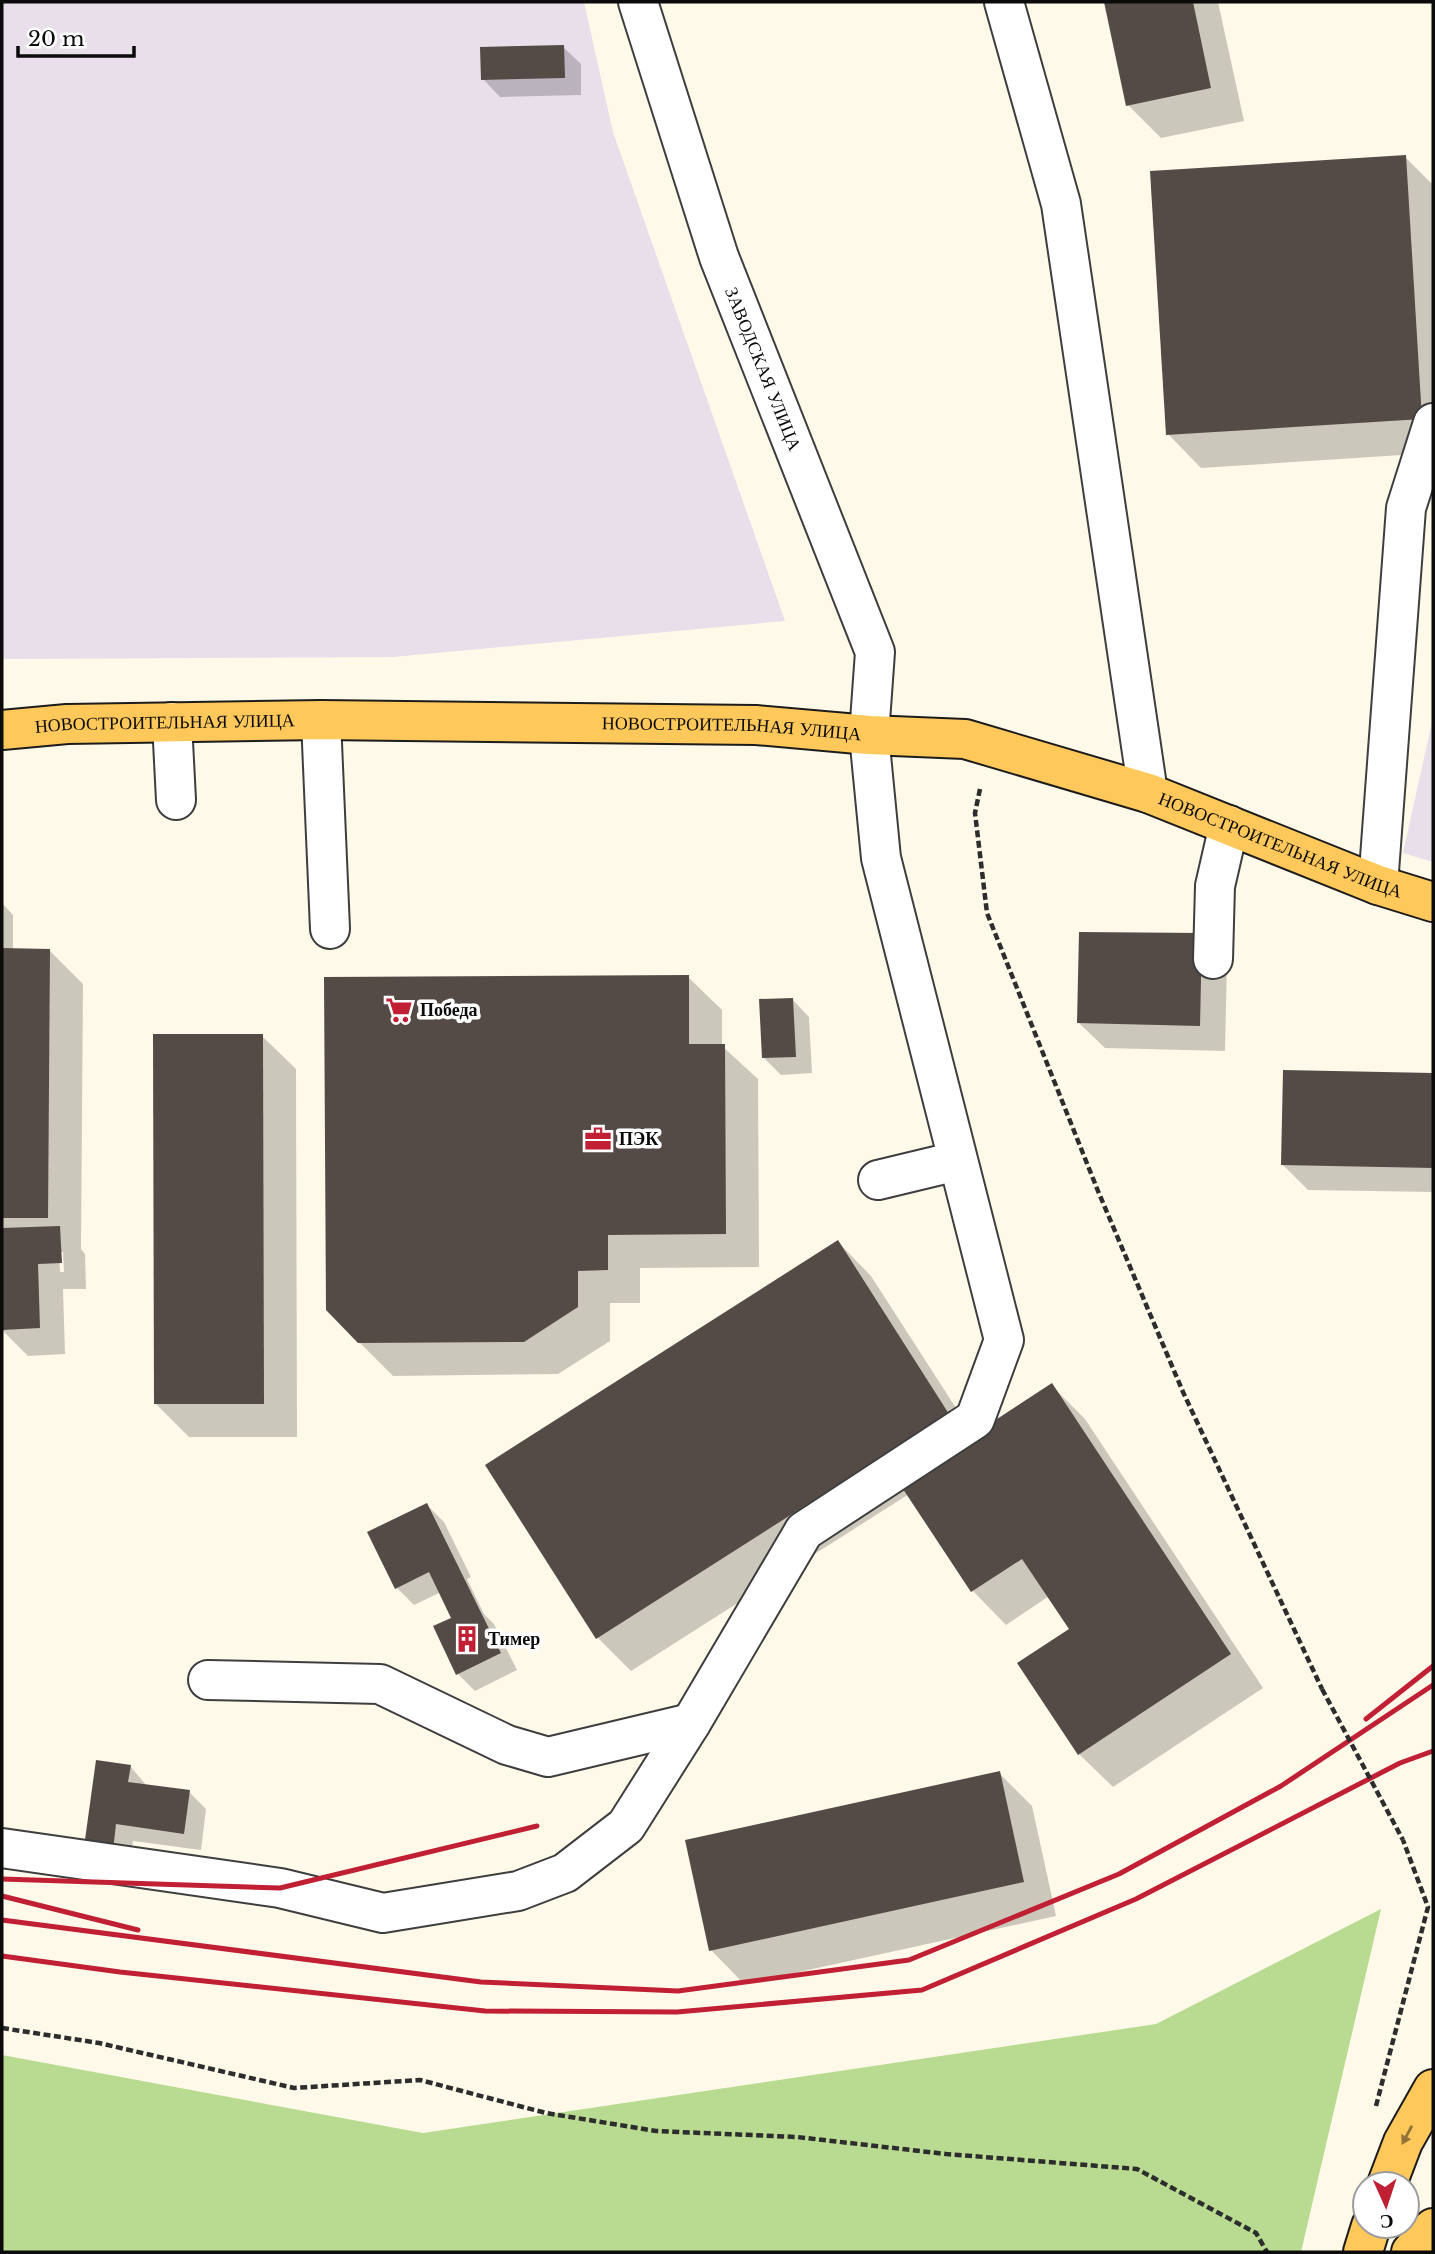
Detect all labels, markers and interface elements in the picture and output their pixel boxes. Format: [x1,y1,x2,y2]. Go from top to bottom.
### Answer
scale bar [18,14,133,58]
text: 20 m [28,26,85,52]
street label: ЗАВОДСКАЯ УЛИЦА [720,284,806,454]
street label: НОВОСТРОИТЕЛЬНАЯ УЛИЦА [34,709,295,738]
street label: НОВОСТРОИТЕЛЬНАЯ УЛИЦА [602,712,862,745]
street label: НОВОСТРОИТЕЛЬНАЯ УЛИЦА [1155,787,1405,903]
supermarket icon: Победа [384,995,414,1025]
place label: Победа [420,999,478,1021]
office icon: ПЭК [583,1124,613,1154]
place label: ПЭК [619,1128,658,1150]
building icon: Тимер [452,1624,482,1654]
place label: Тимер [488,1628,540,1650]
one-way arrow [1402,2125,1413,2145]
north arrow [1351,2170,1421,2240]
text: С [1379,2210,1394,2233]

